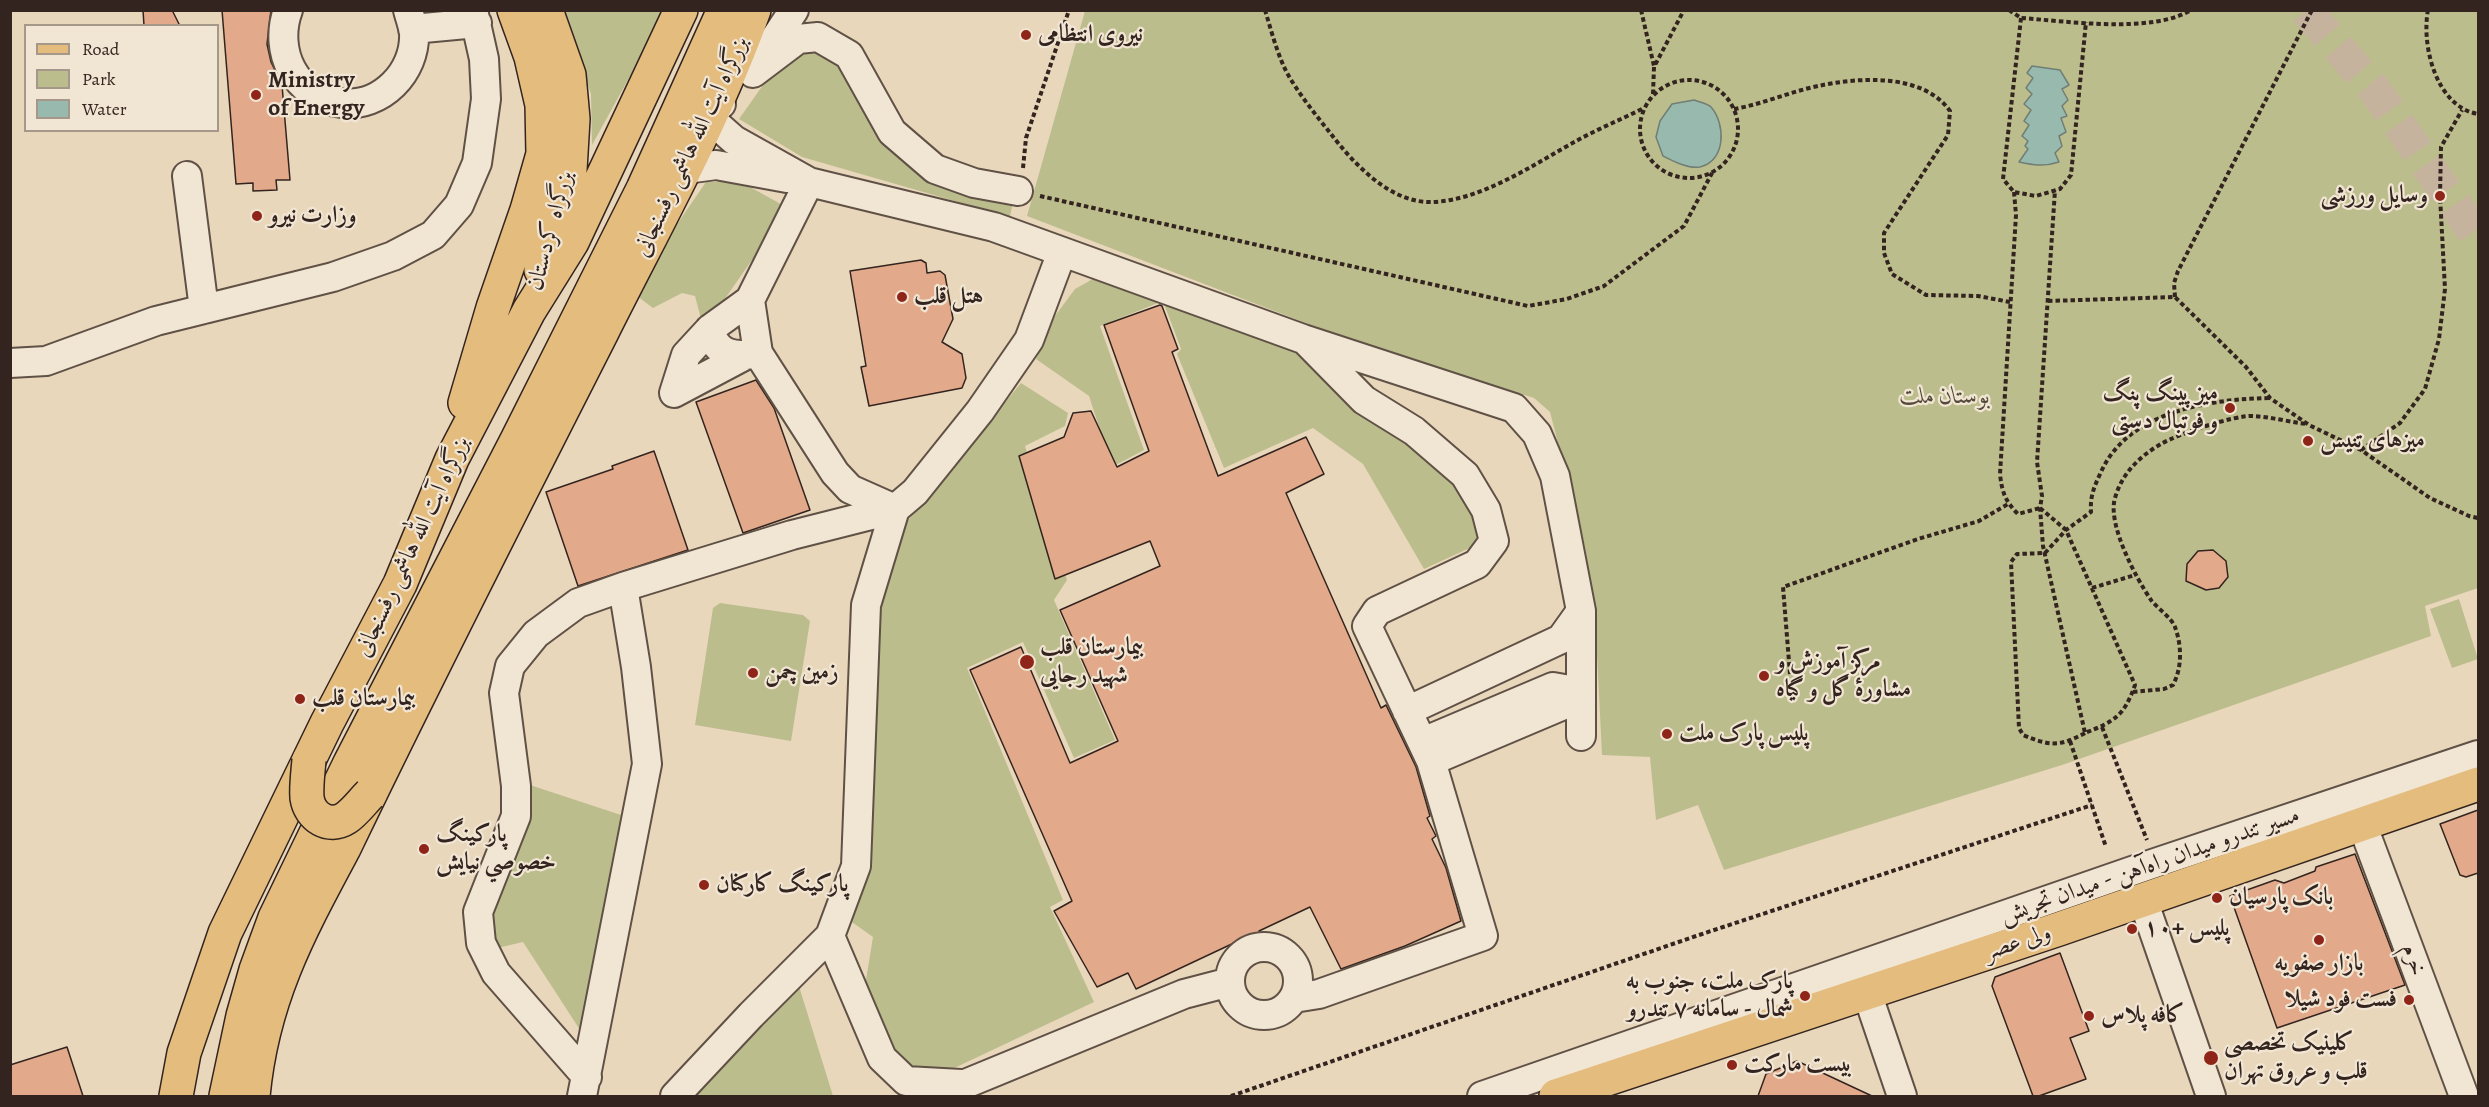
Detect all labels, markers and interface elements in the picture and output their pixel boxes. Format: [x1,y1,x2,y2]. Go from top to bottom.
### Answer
place label: نیروی انتظامی [1038,21,1143,49]
legend [24,24,219,132]
marker: نیروی انتظامی [1019,28,1033,42]
street label: بزرگراه آیت الله هاشمی رفسنجانی [628,32,756,262]
text: Road [82,37,119,61]
text: Park [82,67,116,91]
place label: Ministry of Energy [268,67,364,123]
marker: Ministry of Energy [249,88,263,102]
text: Water [82,97,127,121]
street label: بزرگراه کردستان [521,168,581,294]
place label: وسایل ورزشی [2321,182,2428,210]
marker: وسایل ورزشی [2433,189,2447,203]
place label: وزارت نیرو [269,202,357,230]
marker: وزارت نیرو [250,209,264,223]
place label: هتل قلب [914,283,983,311]
marker: هتل قلب [895,290,909,304]
place label: میز پینگ پنگ و فوتبال دستی [2103,380,2218,436]
park label: بوستان ملت [1900,383,1990,411]
marker: میز پینگ پنگ و فوتبال دستی [2223,401,2237,415]
place label: میزهای تنیس [2320,427,2425,455]
street label: بزرگراه آیت الله هاشمی رفسنجانی [349,432,477,662]
marker: میزهای تنیس [2301,434,2315,448]
place label: بیمارستان قلب شهید رجایی [1040,634,1143,690]
place label: مرکز آموزش و مشاورهٔ گل و گیاه [1776,648,1911,704]
marker: بیمارستان قلب شهید رجایی [1018,653,1036,671]
place label: زمین چمن [765,659,839,687]
marker: زمین چمن [746,666,760,680]
marker: مرکز آموزش و مشاورهٔ گل و گیاه [1757,669,1771,683]
place label: بیمارستان قلب [312,685,415,713]
marker: بیمارستان قلب [293,692,307,706]
place label: پلیس پارک ملت [1679,720,1809,748]
marker: پلیس پارک ملت [1660,727,1674,741]
street label: مسیر تندرو میدان راه‌آهن - میدان تجریش [1996,801,2304,931]
place label: پاركينگ خصوصي نيايش [436,821,556,877]
marker: پاركينگ خصوصي نيايش [417,842,431,856]
place label: پارکینگ کارکنان [716,871,849,899]
marker: پارکینگ کارکنان [697,878,711,892]
place label: بانک پارسیان [2229,884,2333,912]
marker: بانک پارسیان [2210,891,2224,905]
place label: پلیس +۱۰ [2144,915,2229,943]
street label: ولی عصر [1981,919,2055,967]
marker: پلیس +۱۰ [2125,922,2139,936]
marker: بازار صفویه [2312,933,2326,947]
street label: خرم [2394,940,2432,980]
place label: بازار صفویه [2274,950,2364,978]
place label: پارک ملت، جنوب به شمال - سامانه ۷ تندرو [1626,968,1793,1024]
place label: فست فود شیلا [2285,986,2397,1014]
marker: پارک ملت، جنوب به شمال - سامانه ۷ تندرو [1798,989,1812,1003]
marker: فست فود شیلا [2402,993,2416,1007]
place label: کافه پلاس [2101,1002,2185,1030]
marker: کافه پلاس [2082,1009,2096,1023]
place label: کلینیک تخصصی قلب و عروق تهران [2224,1030,2368,1086]
marker: کلینیک تخصصی قلب و عروق تهران [2202,1049,2220,1067]
place label: بیست مارکت [1744,1051,1852,1079]
marker: بیست مارکت [1725,1058,1739,1072]

